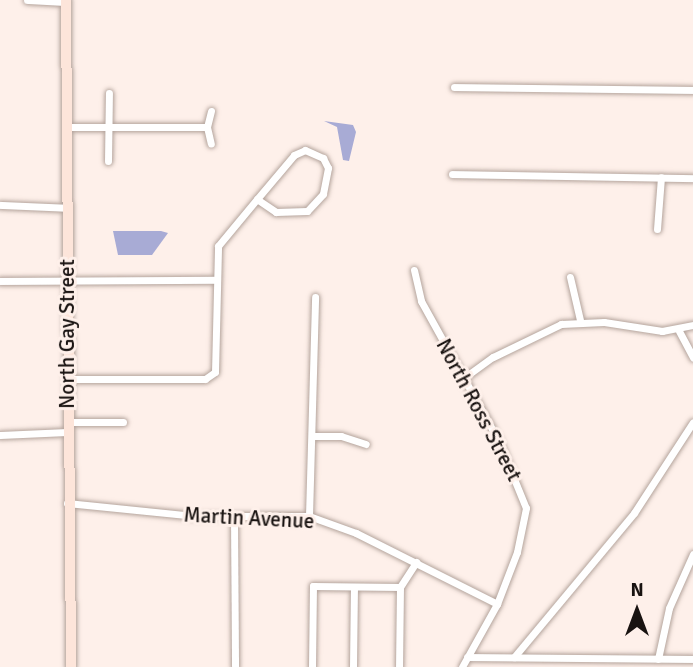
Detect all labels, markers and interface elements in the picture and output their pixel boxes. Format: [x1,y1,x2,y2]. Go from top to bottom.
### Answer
street label: North Gay Street [54,259,80,409]
street label: North Ross Street [431,334,527,486]
street label: Martin Avenue [183,502,315,534]
north arrow [602,576,672,646]
text: N [630,578,644,602]

